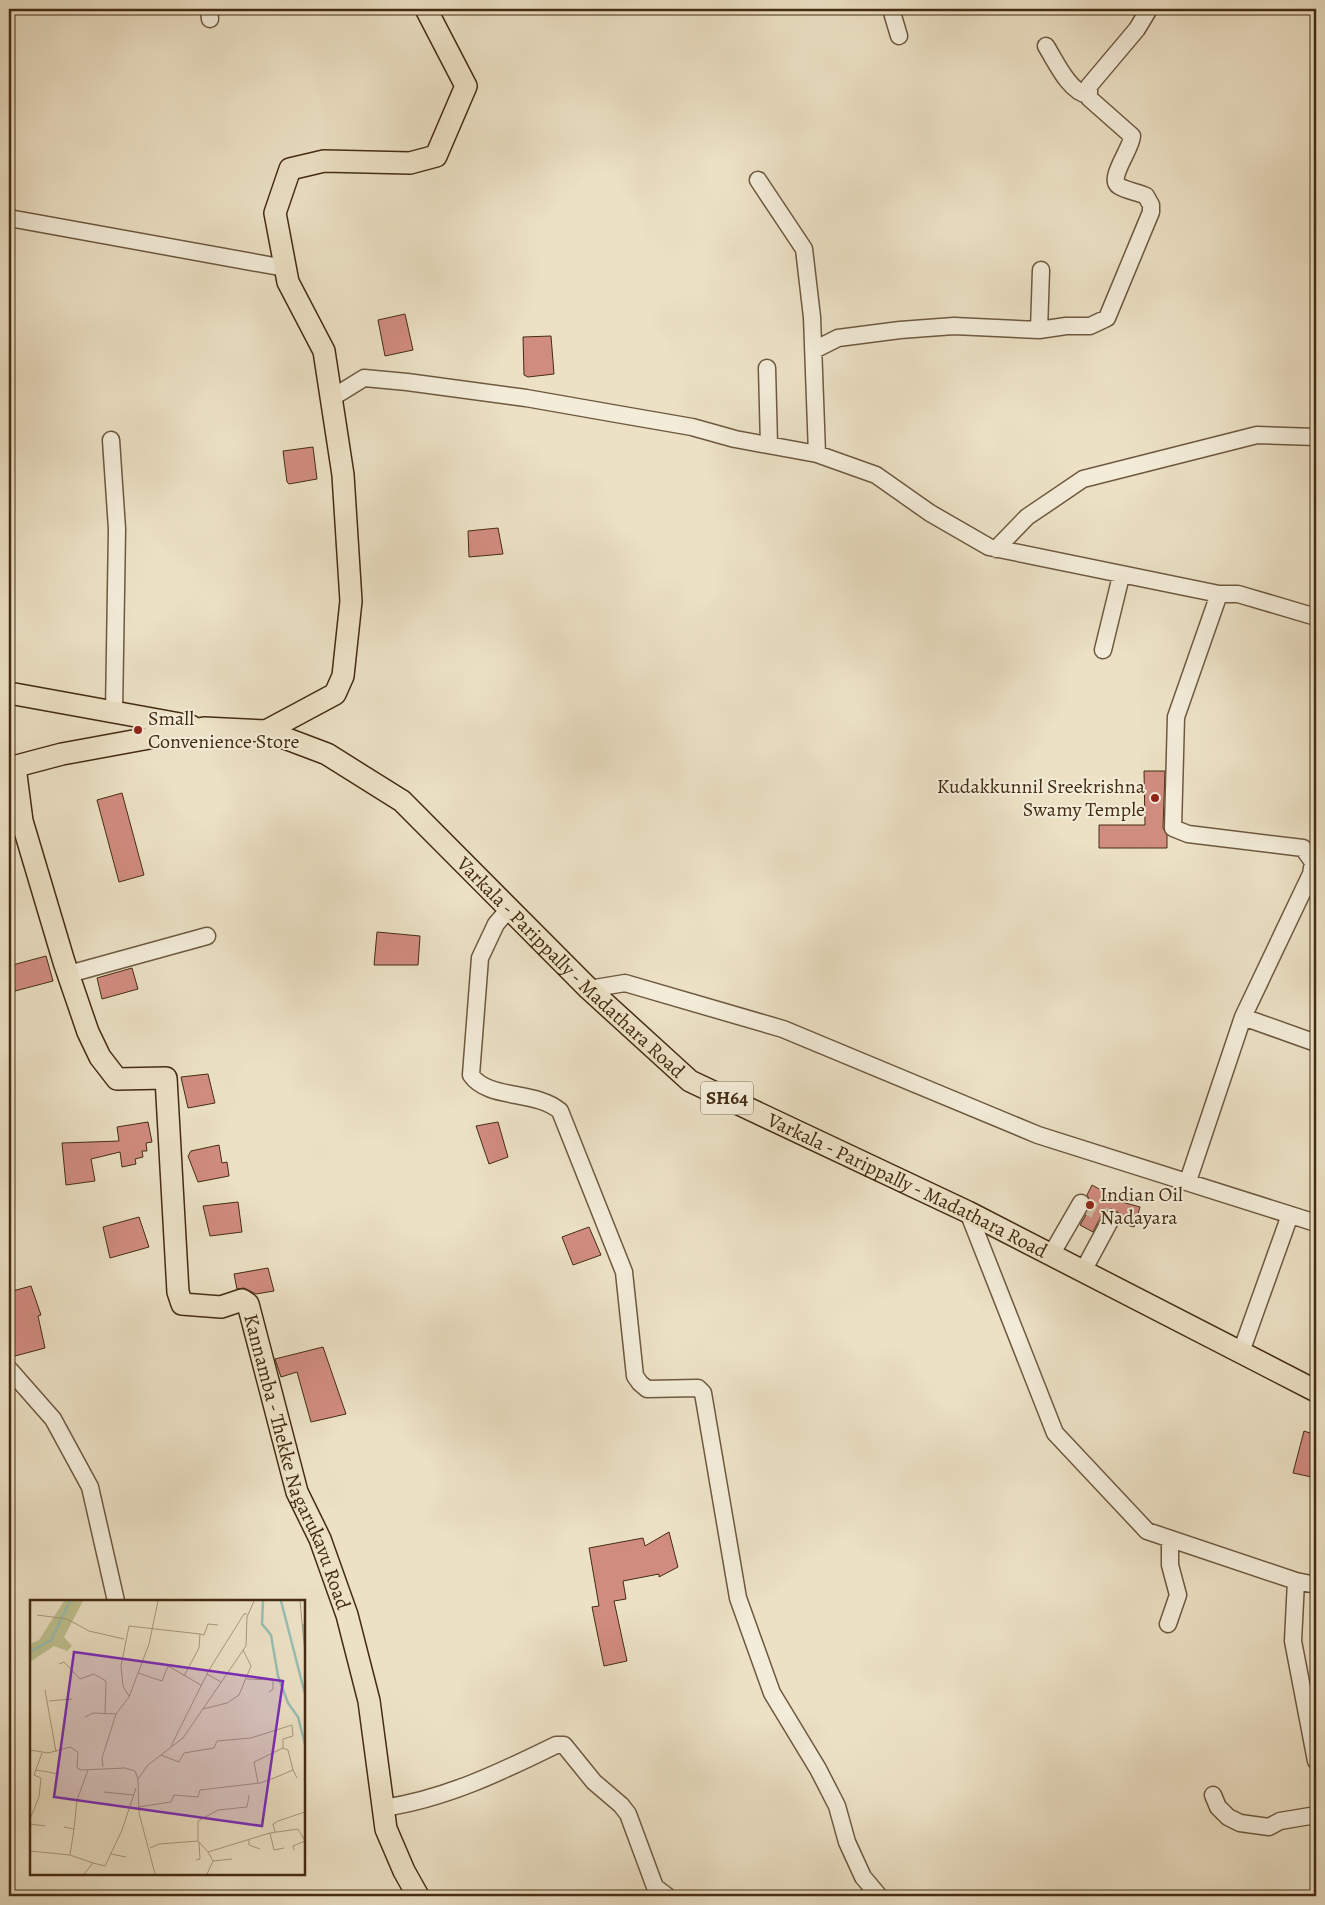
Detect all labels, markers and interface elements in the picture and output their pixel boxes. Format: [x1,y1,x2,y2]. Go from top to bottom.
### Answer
place label: Small Convenience Store [148,705,299,755]
marker: Small Convenience Store [132,724,144,736]
place label: Kudakkunnil Sreekrishna Swamy Temple [937,773,1146,823]
marker: Kudakkunnil Sreekrishna Swamy Temple [1149,792,1161,804]
street label: Varkala - Parippally - Madathara Road [450,850,691,1084]
road number: SH64 [701,1082,753,1114]
street label: Varkala - Parippally - Madathara Road [762,1106,1053,1264]
place label: Indian Oil Nadayara [1100,1181,1183,1231]
marker: Indian Oil Nadayara [1084,1199,1096,1211]
street label: Kannamba - Thekke Nagarukavu Road [238,1311,357,1613]
inset map [30,1600,305,1875]

